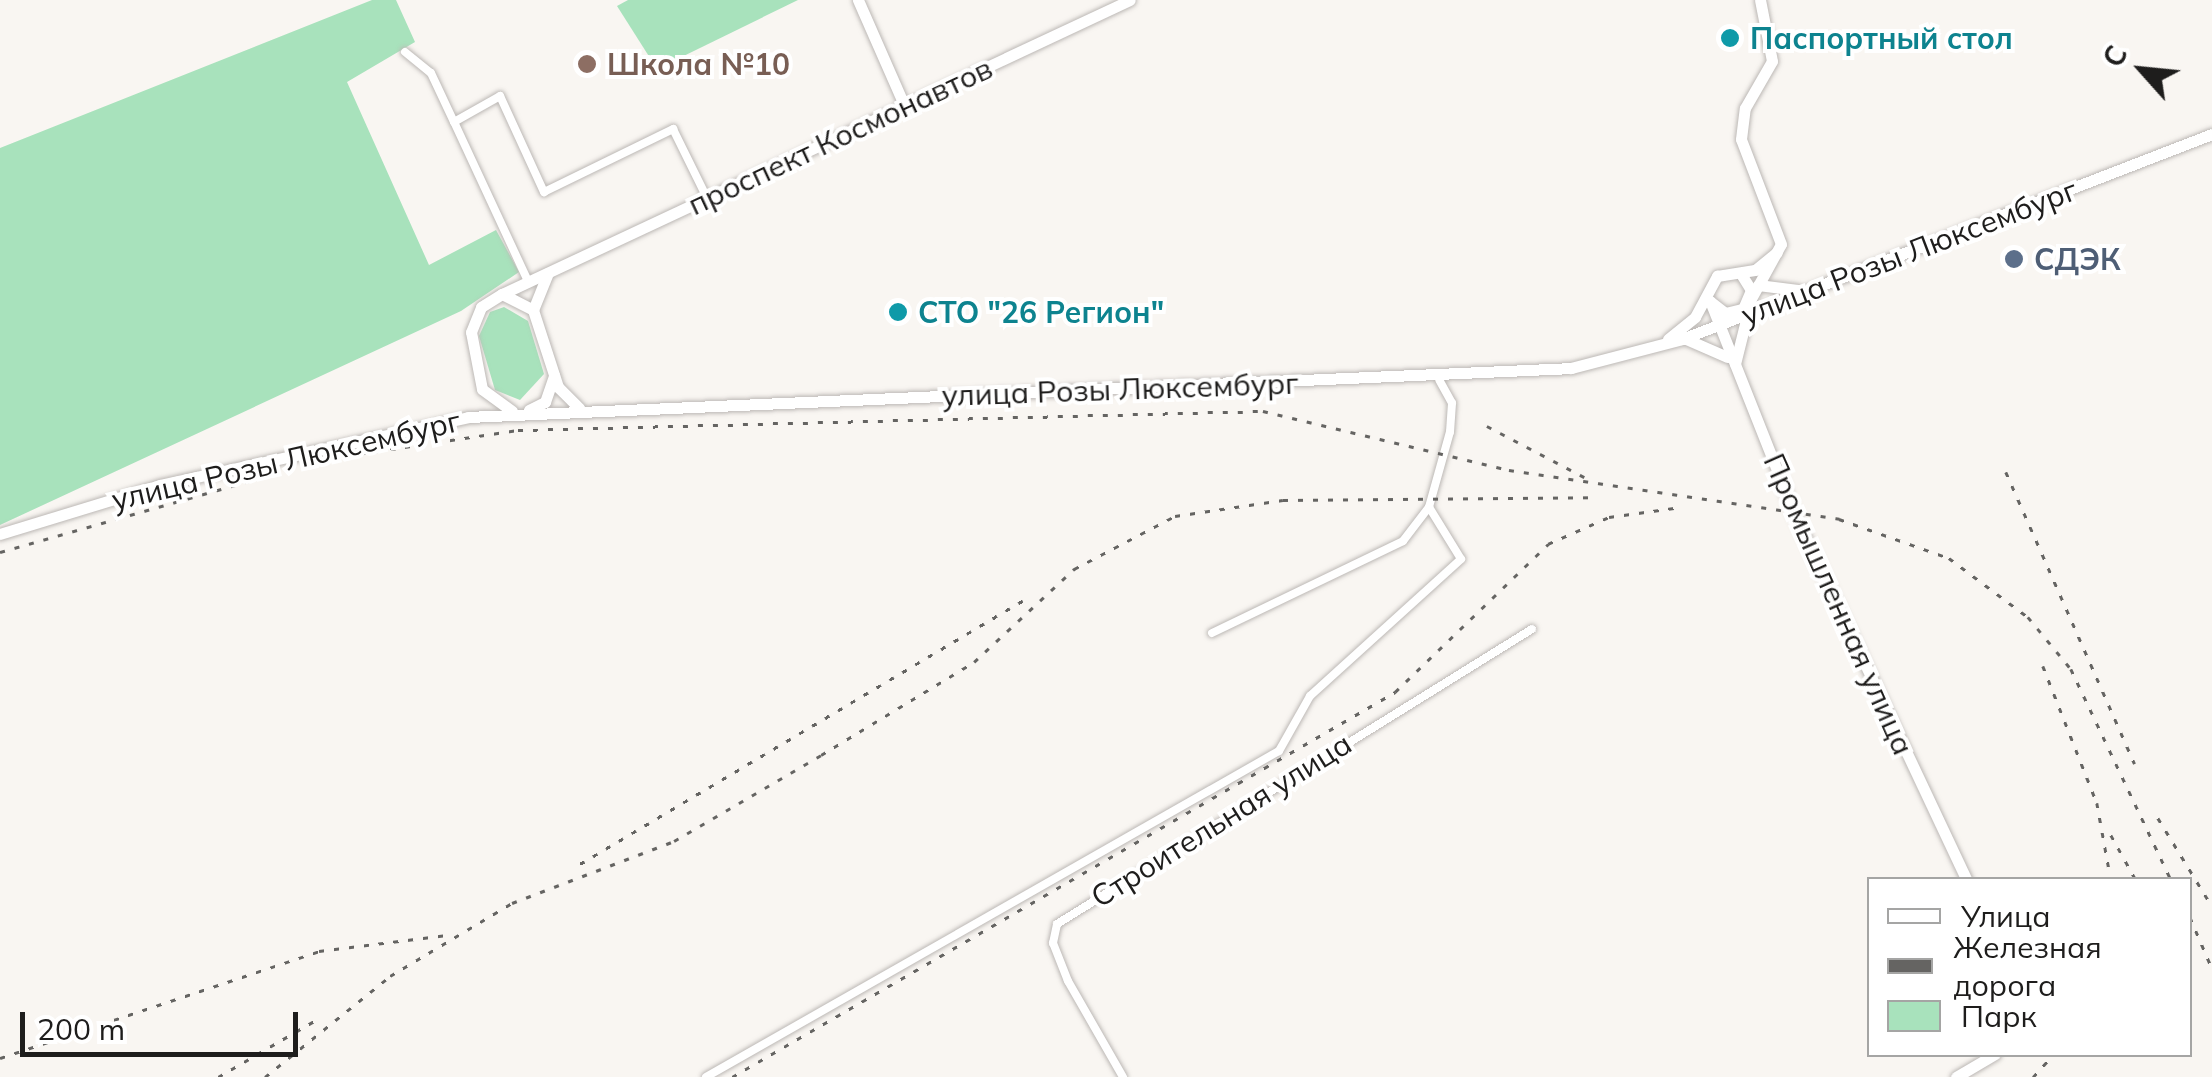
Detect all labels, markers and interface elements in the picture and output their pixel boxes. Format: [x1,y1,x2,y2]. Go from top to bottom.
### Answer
place label: Паспортный стол [1750,20,2013,56]
north arrow [2092,20,2192,120]
marker: Паспортный стол [1719,27,1741,49]
text: С [2095,40,2135,73]
place label: Школа №10 [607,46,790,82]
street label: проспект Космонавтов [682,50,998,222]
marker: Школа №10 [576,53,598,75]
street label: улица Розы Люксембург [1736,171,2082,333]
place label: СДЭК [2034,241,2121,277]
marker: СДЭК [2003,248,2025,270]
place label: СТО "26 Регион" [918,294,1164,330]
marker: СТО "26 Регион" [887,301,909,323]
street label: улица Розы Люксембург [941,365,1299,413]
street label: улица Розы Люксембург [108,402,464,518]
street label: Промышленная улица [1756,448,1922,760]
street label: Строительная улица [1084,725,1358,915]
legend [1867,877,2192,1057]
text: Улица [1961,897,2051,935]
text: Железная дорога [1953,928,2102,1004]
scale bar [25,992,302,1054]
text: Парк [1961,997,2037,1035]
text: 200 m [37,1010,125,1048]

